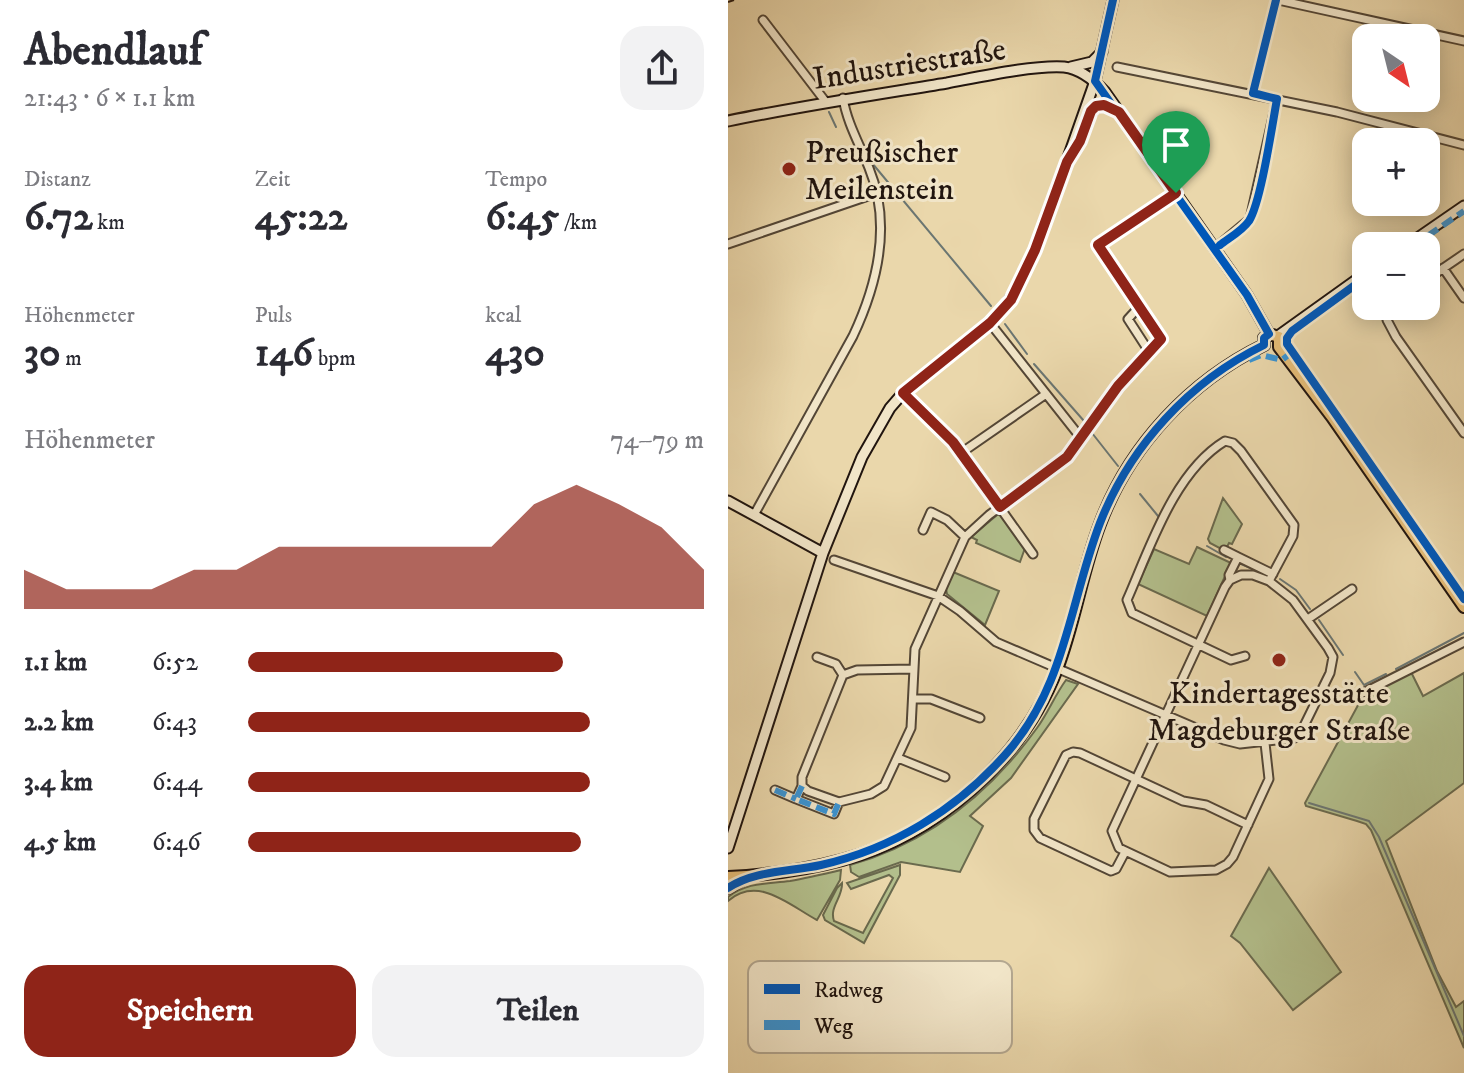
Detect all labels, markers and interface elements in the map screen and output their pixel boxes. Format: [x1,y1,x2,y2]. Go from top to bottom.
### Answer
text: Abendlauf [24,24,203,79]
north arrow [1352,24,1440,112]
map controls [1352,24,1440,320]
button: share [620,26,704,110]
street label: Industriestraße [810,30,1009,100]
text: 21:43 · 6 × 1.1 km [24,82,195,115]
pin [1142,111,1210,193]
icon: arrive [1154,123,1198,167]
button: + [1352,128,1440,216]
place label: Preußischer Meilenstein [805,133,958,210]
marker: Preußischer Meilenstein [780,160,798,178]
text: Distanz [24,166,91,193]
text: Zeit [255,166,291,193]
text: Tempo [485,166,547,193]
text: 6.72 [24,193,93,243]
text: 45:22 [255,193,347,243]
text: 6:45 [485,193,559,243]
text: km [93,209,125,236]
text: /km [559,209,597,236]
button: − [1352,232,1440,320]
text: Höhenmeter [24,302,135,329]
text: Puls [255,302,292,329]
text: kcal [485,302,521,329]
text: 30 [24,329,60,379]
text: 146 [255,329,313,379]
text: 430 [485,329,545,379]
text: m [60,345,82,372]
text: bpm [313,345,356,372]
text: Höhenmeter [24,424,155,457]
text: 74–79 m [610,424,704,457]
text: 1.1 km [24,646,87,679]
text: 6:52 [152,646,198,679]
marker: Kindertagesstätte Magdeburger Straße [1270,651,1288,669]
place label: Kindertagesstätte Magdeburger Straße [1148,674,1410,751]
text: 2.2 km [24,706,94,739]
text: 6:43 [152,706,197,739]
text: 3.4 km [24,766,93,799]
text: 6:44 [152,766,202,799]
text: 4.5 km [24,826,96,859]
text: 6:46 [152,826,201,859]
legend [748,961,1012,1053]
button: Speichern [24,965,356,1057]
button: Teilen [372,965,704,1057]
text: Radweg [814,977,883,1004]
text: Weg [813,1013,853,1040]

